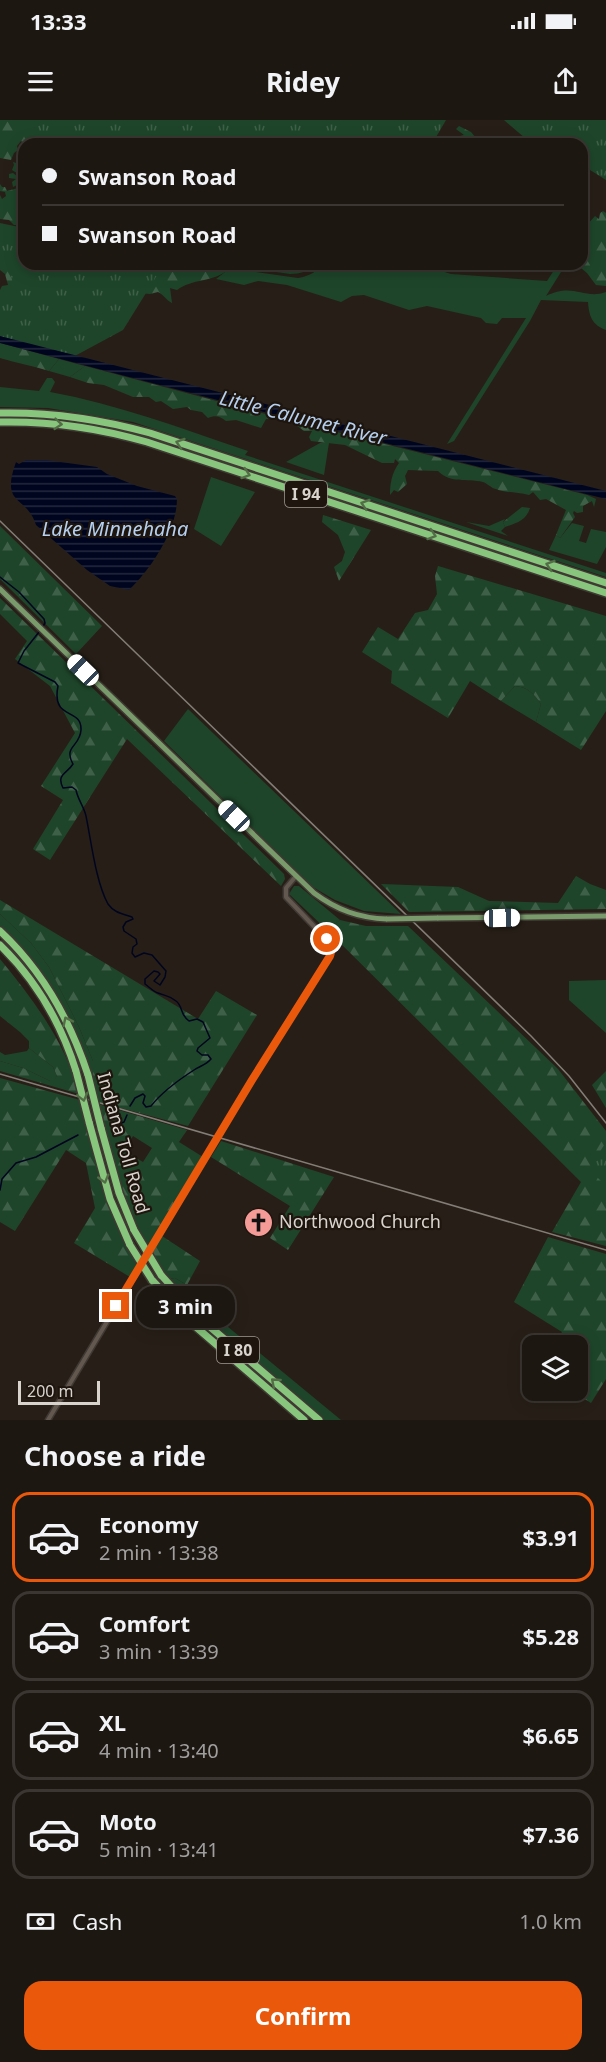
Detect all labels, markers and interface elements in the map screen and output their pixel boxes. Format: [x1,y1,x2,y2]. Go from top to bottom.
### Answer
text: 13:33 [30,6,87,36]
text: Ridey [266,63,340,100]
icon: menu [24,65,57,98]
icon: share [549,65,582,98]
text: Swanson Road [78,161,237,191]
text: Swanson Road [78,219,237,249]
water label: Little Calumet River [217,384,391,452]
one-way arrow [54,417,63,430]
one-way arrow [175,437,186,450]
one-way arrow [240,467,251,479]
road number: I 94 [285,481,327,507]
one-way arrow [360,498,371,511]
water label: Lake Minnehaha [42,515,188,542]
one-way arrow [426,528,436,541]
one-way arrow [545,560,556,572]
car [64,651,102,689]
car [215,797,253,835]
car [484,909,520,927]
route start [313,925,340,952]
one-way arrow [63,1016,75,1027]
street label: Indiana Toll Road [92,1069,156,1216]
one-way arrow [75,1091,88,1101]
one-way arrow [97,1173,109,1184]
church icon: Northwood Church [242,1206,274,1238]
place label: Northwood Church [279,1209,441,1233]
callout: 3 min [137,1285,236,1327]
route end [102,1292,129,1319]
text: 3 min [158,1293,213,1320]
map controls [522,1335,588,1401]
button: layers [522,1335,588,1401]
road number: I 80 [217,1337,259,1363]
scale bar [18,1378,100,1406]
one-way arrow [271,1378,282,1389]
text: 200 m [27,1380,74,1402]
text: Choose a ride [24,1437,206,1474]
text: Economy [99,1509,198,1539]
icon: car [27,1510,81,1564]
text: $3.91 [522,1522,579,1552]
text: 2 min · 13:38 [99,1539,219,1566]
text: Comfort [99,1608,190,1638]
icon: car [27,1609,81,1663]
text: $5.28 [522,1621,579,1651]
text: 3 min · 13:39 [99,1638,219,1665]
text: XL [99,1707,126,1737]
icon: car [27,1708,81,1762]
text: $6.65 [522,1720,579,1750]
text: 4 min · 13:40 [99,1737,219,1764]
text: Moto [99,1806,157,1836]
icon: car [27,1807,81,1861]
text: $7.36 [522,1819,579,1849]
text: 5 min · 13:41 [99,1836,219,1863]
icon: cash [24,1905,57,1938]
text: Cash [72,1906,122,1936]
text: 1.0 km [519,1908,582,1935]
button: Confirm [24,1981,582,2050]

